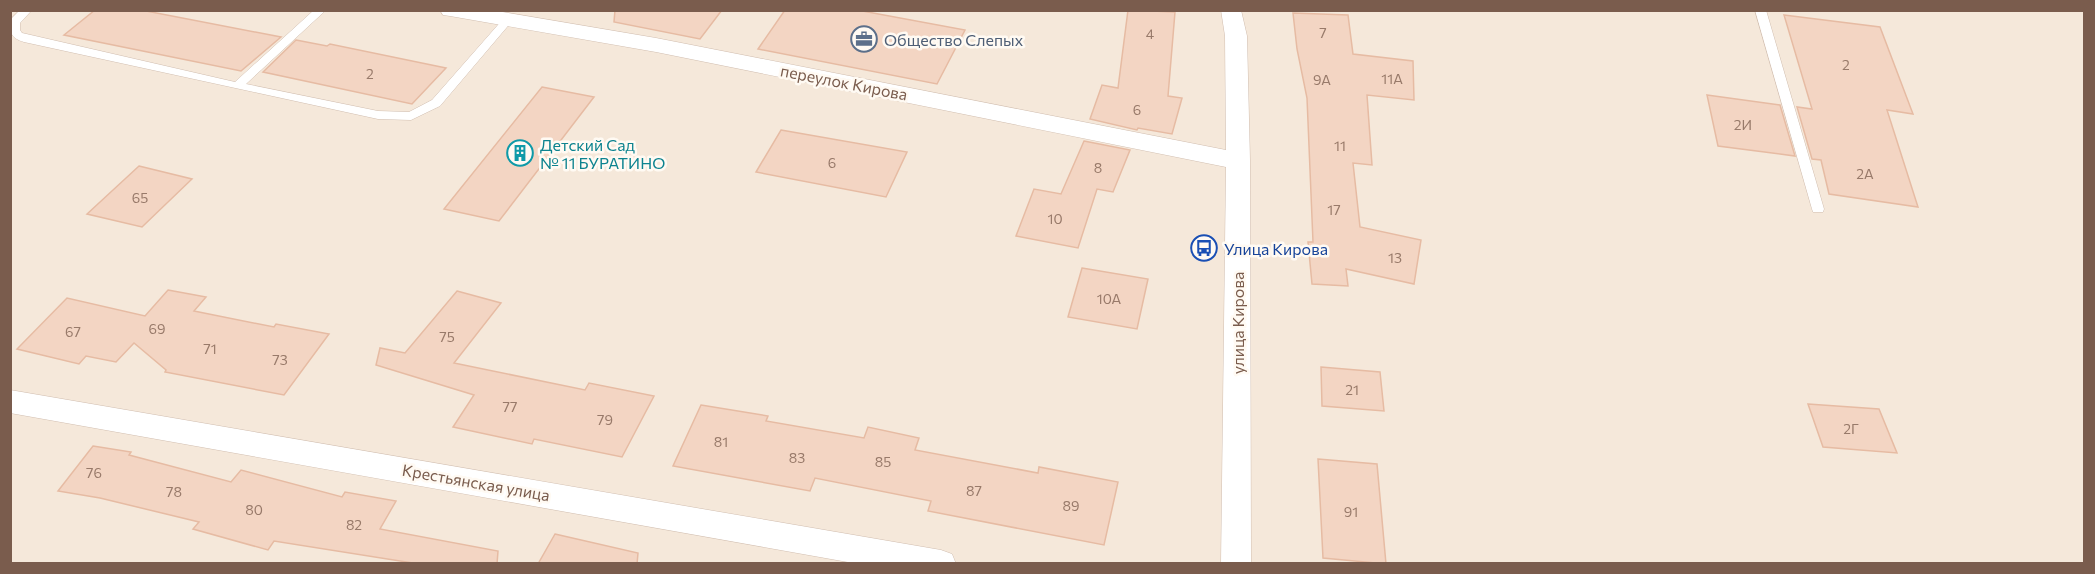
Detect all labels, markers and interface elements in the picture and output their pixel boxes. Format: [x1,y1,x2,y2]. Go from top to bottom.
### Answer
office icon: Общество Слепых [849,24,879,54]
house number: 7 [1319,24,1327,41]
house number: 4 [1146,25,1155,42]
place label: Общество Слепых [884,30,1024,49]
house number: 2 [1842,56,1850,73]
street label: переулок Кирова [779,60,909,104]
house number: 2 [366,65,374,82]
house number: 11А [1381,70,1403,87]
house number: 9А [1313,71,1331,88]
house number: 6 [1133,101,1141,118]
house number: 2И [1734,116,1752,133]
place label: Детский Сад № 11 БУРАТИНО [540,135,665,172]
house number: 11 [1334,137,1346,154]
building icon: Детский Сад № 11 БУРАТИНО [505,138,535,168]
house number: 6 [828,154,836,171]
house number: 8 [1094,159,1102,176]
house number: 2А [1856,165,1874,182]
house number: 65 [132,189,148,206]
house number: 17 [1327,201,1341,218]
house number: 10 [1047,210,1063,227]
bus stop icon: Улица Кирова [1189,233,1219,263]
place label: Улица Кирова [1224,239,1328,258]
house number: 13 [1388,249,1402,266]
street label: улица Кирова [1228,272,1247,374]
house number: 10А [1097,290,1122,307]
house number: 69 [149,320,165,337]
house number: 67 [65,323,81,340]
house number: 75 [439,328,455,345]
house number: 71 [203,340,217,357]
house number: 73 [272,351,288,368]
house number: 21 [1345,381,1359,398]
house number: 77 [503,398,517,415]
house number: 79 [597,411,613,428]
house number: 2Г [1843,420,1859,437]
house number: 81 [714,433,728,450]
house number: 83 [789,449,805,466]
house number: 85 [875,453,891,470]
street label: Крестьянская улица [401,460,551,504]
house number: 76 [86,464,102,481]
house number: 87 [966,482,982,499]
house number: 78 [166,483,182,500]
house number: 89 [1063,497,1080,514]
house number: 80 [245,501,263,518]
house number: 91 [1344,503,1358,520]
house number: 82 [346,516,362,533]

